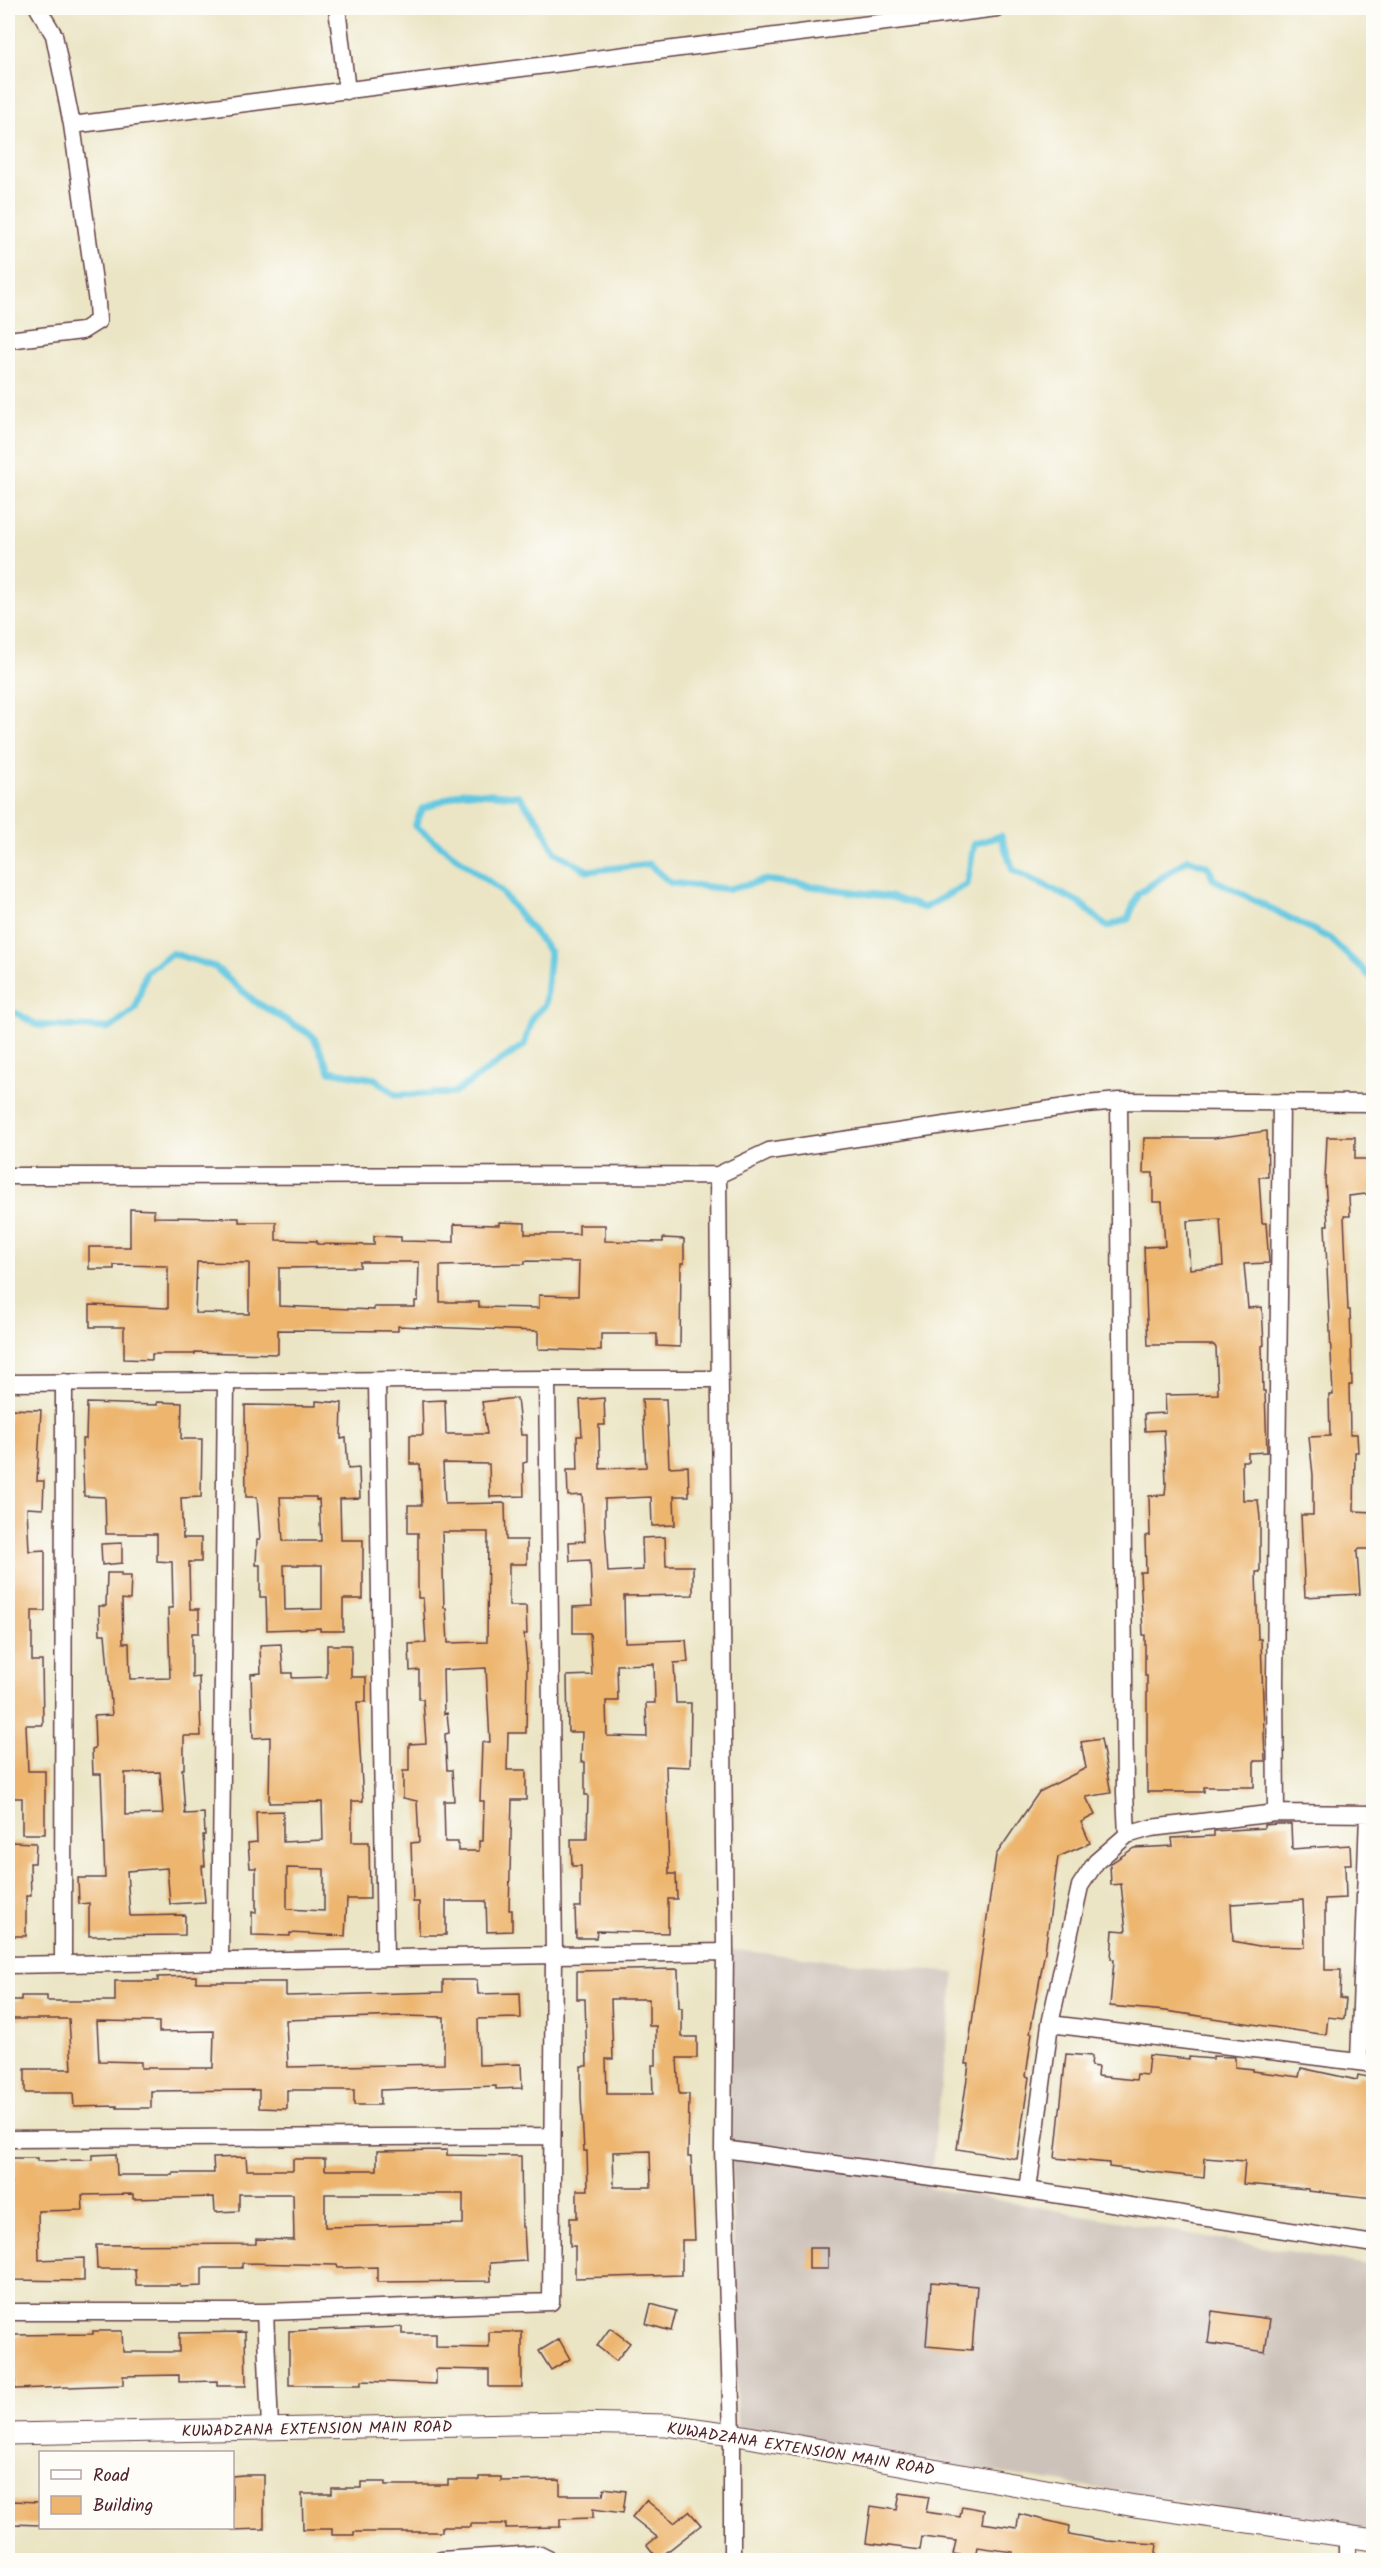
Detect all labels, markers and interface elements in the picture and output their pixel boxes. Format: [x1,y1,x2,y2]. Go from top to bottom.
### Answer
street label: KUWADZANA EXTENSION MAIN ROAD [182,2415,453,2444]
street label: KUWADZANA EXTENSION MAIN ROAD [665,2416,936,2483]
legend [39,2451,234,2529]
text: Road [93,2462,130,2491]
text: Building [93,2492,153,2521]

